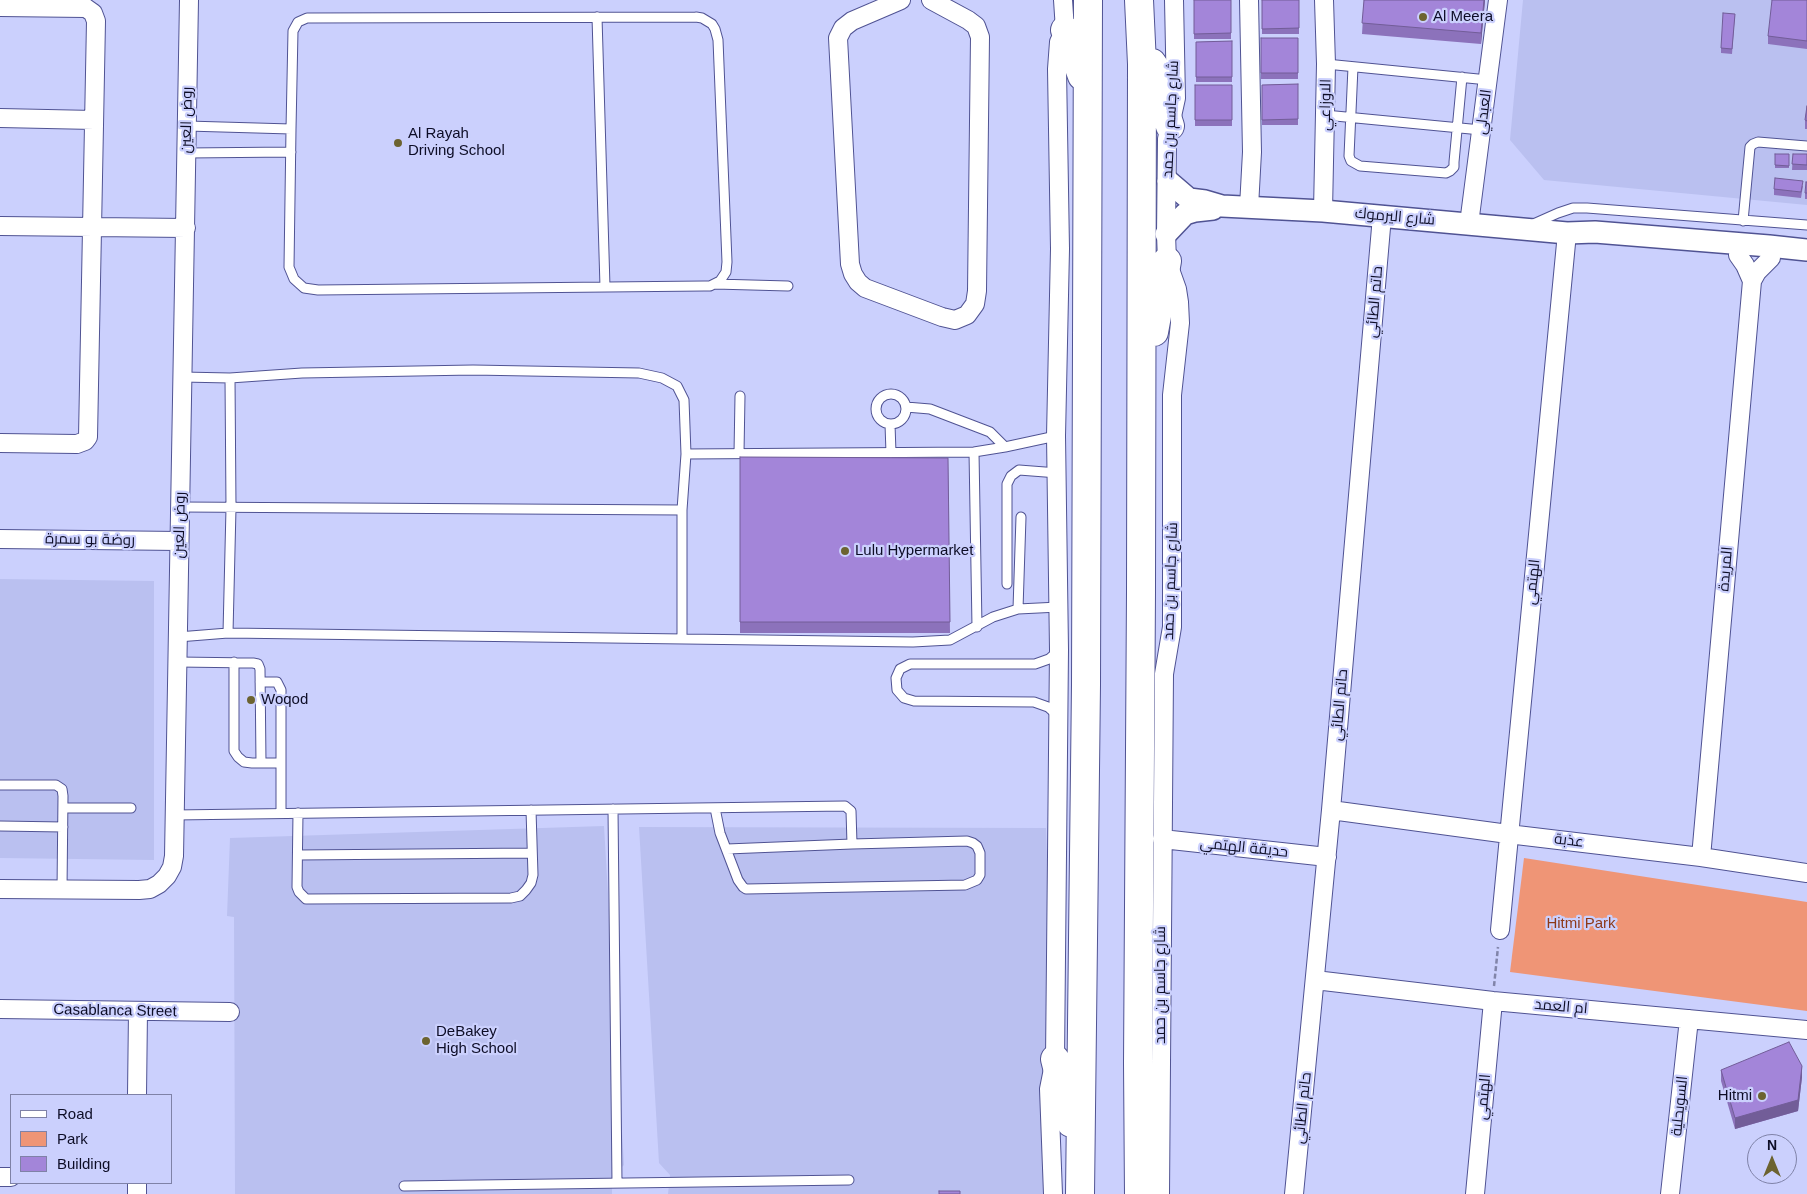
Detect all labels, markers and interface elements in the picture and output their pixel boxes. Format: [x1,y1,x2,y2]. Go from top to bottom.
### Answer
place label: Al Meera [1433,8,1493,26]
marker: Al Meera [1417,11,1429,23]
street label: شارع جاسم بن حمد [1159,60,1183,178]
street label: الاوزاعي [1317,79,1335,131]
street label: روض العين [177,86,197,154]
street label: العبدلي [1472,88,1496,136]
place label: Al Rayah Driving School [408,125,505,160]
marker: Al Rayah Driving School [392,137,404,149]
street label: شارع اليرموك [1354,205,1436,229]
street label: حاتم الطائي [1363,265,1387,339]
street label: روض العين [170,491,190,559]
street label: شارع جاسم بن حمد [1160,522,1182,640]
street label: روضة بو سمرة [45,530,135,550]
place label: Lulu Hypermarket [855,542,973,560]
marker: Lulu Hypermarket [839,545,851,557]
street label: المريدة [1715,546,1737,592]
street label: الهتمي [1522,558,1544,606]
street label: حاتم الطائي [1328,668,1352,742]
place label: Woqod [261,691,308,709]
marker: Woqod [245,694,257,706]
street label: عذبة [1553,830,1585,852]
street label: حديقة الهتمي [1199,834,1289,862]
park label: Hitmi Park [1546,915,1616,933]
street label: شارع جاسم بن حمد [1152,926,1170,1044]
street label: ام العمد [1534,996,1588,1018]
street label: Casablanca Street [53,1001,177,1021]
place label: DeBakey High School [436,1023,517,1058]
marker: DeBakey High School [420,1035,432,1047]
street label: حاتم الطائي [1290,1071,1316,1145]
street label: الهتمي [1473,1073,1495,1121]
street label: السويحلية [1668,1075,1692,1137]
place label: Hitmi [1718,1087,1752,1105]
marker: Hitmi [1756,1090,1768,1102]
legend [10,1094,172,1184]
text: Road [57,1105,93,1122]
text: Park [57,1130,88,1147]
north arrow [1747,1134,1797,1184]
text: N [1767,1137,1777,1153]
text: Building [57,1155,110,1172]

